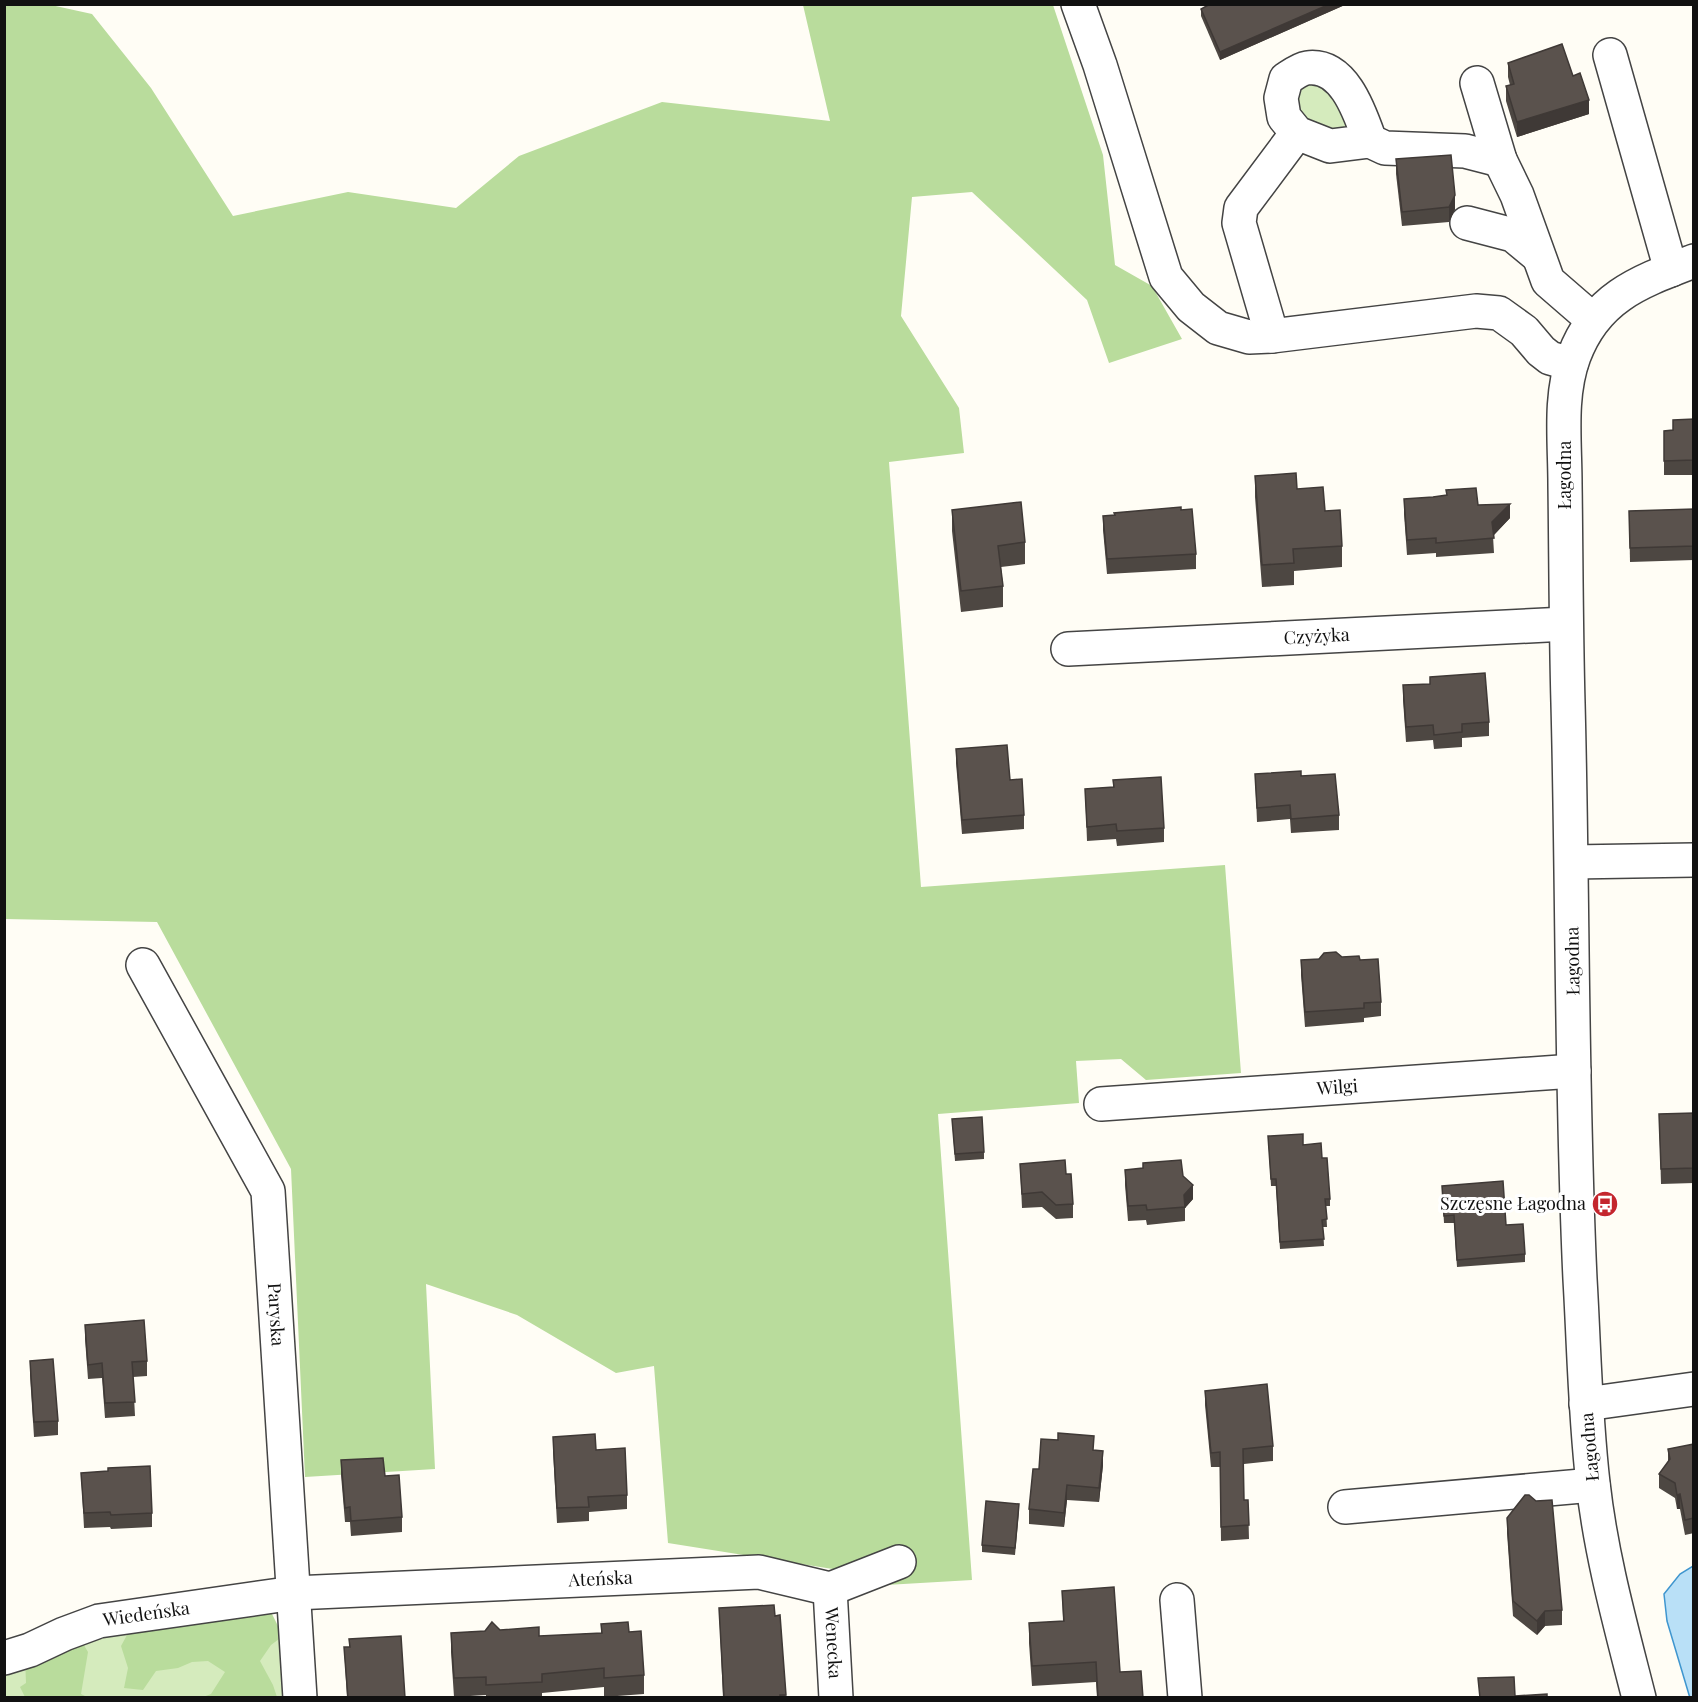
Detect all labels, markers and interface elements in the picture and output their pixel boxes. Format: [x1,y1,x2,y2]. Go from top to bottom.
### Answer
street label: Łagodna [1552,441,1576,509]
street label: Czyżyka [1283,622,1350,649]
street label: Łagodna [1559,926,1585,996]
street label: Wilgi [1315,1073,1359,1100]
bus stop icon: Szczęsne Łagodna [1590,1189,1620,1219]
place label: Szczęsne Łagodna [1440,1191,1586,1215]
street label: Paryska [263,1282,291,1347]
street label: Łagodna [1574,1412,1604,1482]
street label: Ateńska [567,1565,633,1592]
street label: Wiedeńska [100,1595,191,1631]
street label: Wenecka [820,1606,848,1679]

